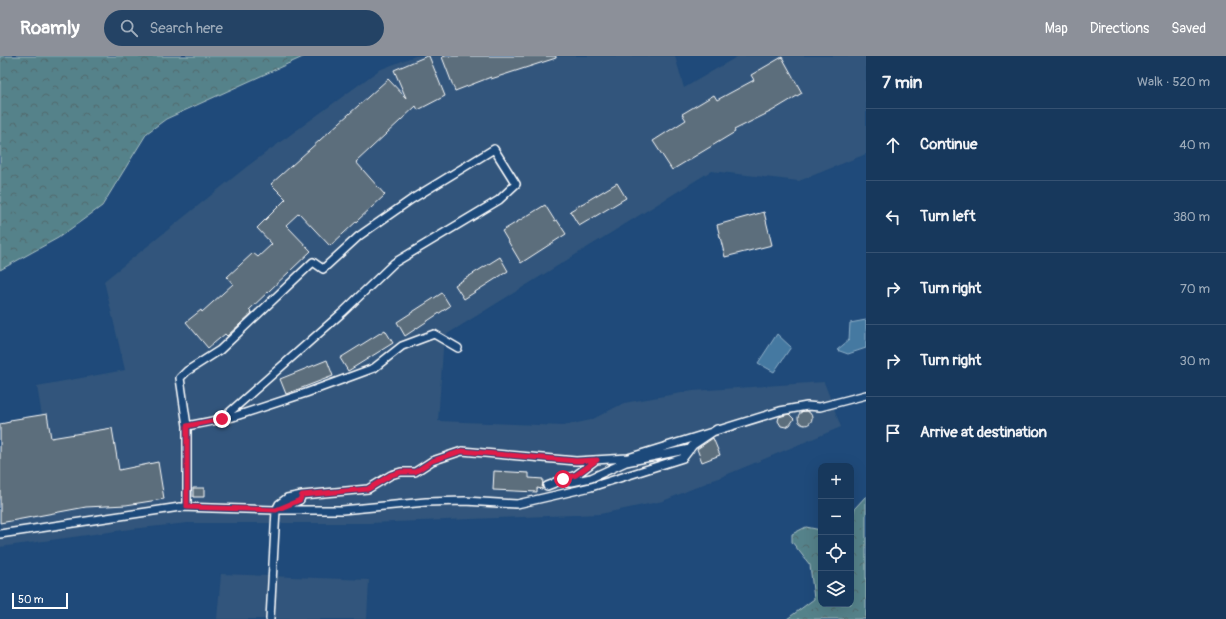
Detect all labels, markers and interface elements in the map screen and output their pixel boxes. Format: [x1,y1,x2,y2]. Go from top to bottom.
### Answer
search box [104,10,384,46]
text: Roamly [20,16,80,40]
icon: search [118,17,140,39]
text: Search here [150,19,223,38]
text: Map [1045,20,1068,37]
text: Directions [1090,20,1149,37]
text: Saved [1171,20,1206,37]
text: 7 min [882,72,922,93]
text: Walk · 520 m [1137,74,1210,90]
icon: ahead [882,134,904,156]
text: Continue [920,135,978,154]
text: 40 m [1179,137,1210,153]
icon: left [882,206,904,228]
text: Turn left [920,207,976,226]
text: 380 m [1173,209,1210,225]
icon: right [882,278,904,300]
text: Turn right [920,279,981,298]
text: 70 m [1180,281,1210,297]
icon: right [882,350,904,372]
text: Turn right [920,351,981,370]
text: 30 m [1180,353,1210,369]
route end [213,410,231,428]
icon: arrive [882,422,904,444]
text: Arrive at destination [920,423,1047,442]
map controls [818,463,854,607]
button: + [818,463,854,499]
route start [554,470,572,488]
button: − [818,499,854,535]
button: locate [818,535,854,571]
button: layers [818,571,854,607]
scale bar [12,591,68,610]
text: 50 m [18,593,44,606]

